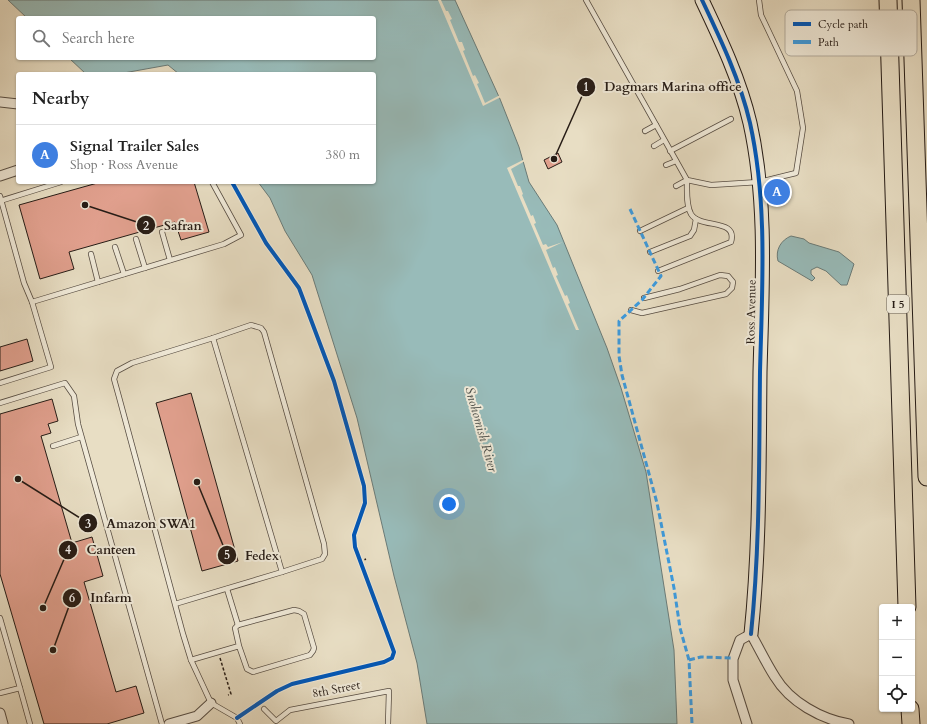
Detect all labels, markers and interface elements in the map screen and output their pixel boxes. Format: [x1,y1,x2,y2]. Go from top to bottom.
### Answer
legend [785,10,917,56]
search box [16,16,376,60]
text: Cycle path [818,17,868,32]
icon: search [30,27,52,49]
text: Search here [62,28,135,48]
text: Path [818,35,839,50]
callout: Dagmars Marina office [576,74,750,99]
text: Dagmars Marina office [604,78,742,96]
text: 1 [583,79,589,95]
text: Nearby [32,87,89,110]
text: Signal Trailer Sales [70,136,199,156]
text: A [40,146,50,164]
text: 380 m [326,146,360,164]
text: Shop · Ross Avenue [70,156,178,174]
pin: A [764,177,790,207]
callout: Safran [136,213,210,238]
text: Safran [164,217,203,235]
text: 2 [143,218,149,234]
street label: Ross Avenue [742,279,760,345]
road number: I 5 [887,295,909,313]
water label: Snohomish River [460,385,502,475]
your location [439,494,459,514]
callout: Amazon SWA1 [78,511,204,536]
text: Amazon SWA1 [106,515,196,533]
text: 3 [85,516,91,532]
callout: Canteen [58,537,143,562]
text: Canteen [86,541,136,559]
text: 4 [65,542,71,558]
callout: Fedex [217,543,286,568]
text: 5 [224,547,230,563]
text: Fedex [245,547,279,565]
callout: Infarm [62,585,140,610]
text: Infarm [90,589,132,607]
text: 6 [69,590,75,606]
map controls [879,604,915,712]
button: + [879,604,915,640]
button: − [879,640,915,676]
street label: 8th Street [311,676,362,701]
button: locate [879,676,915,712]

